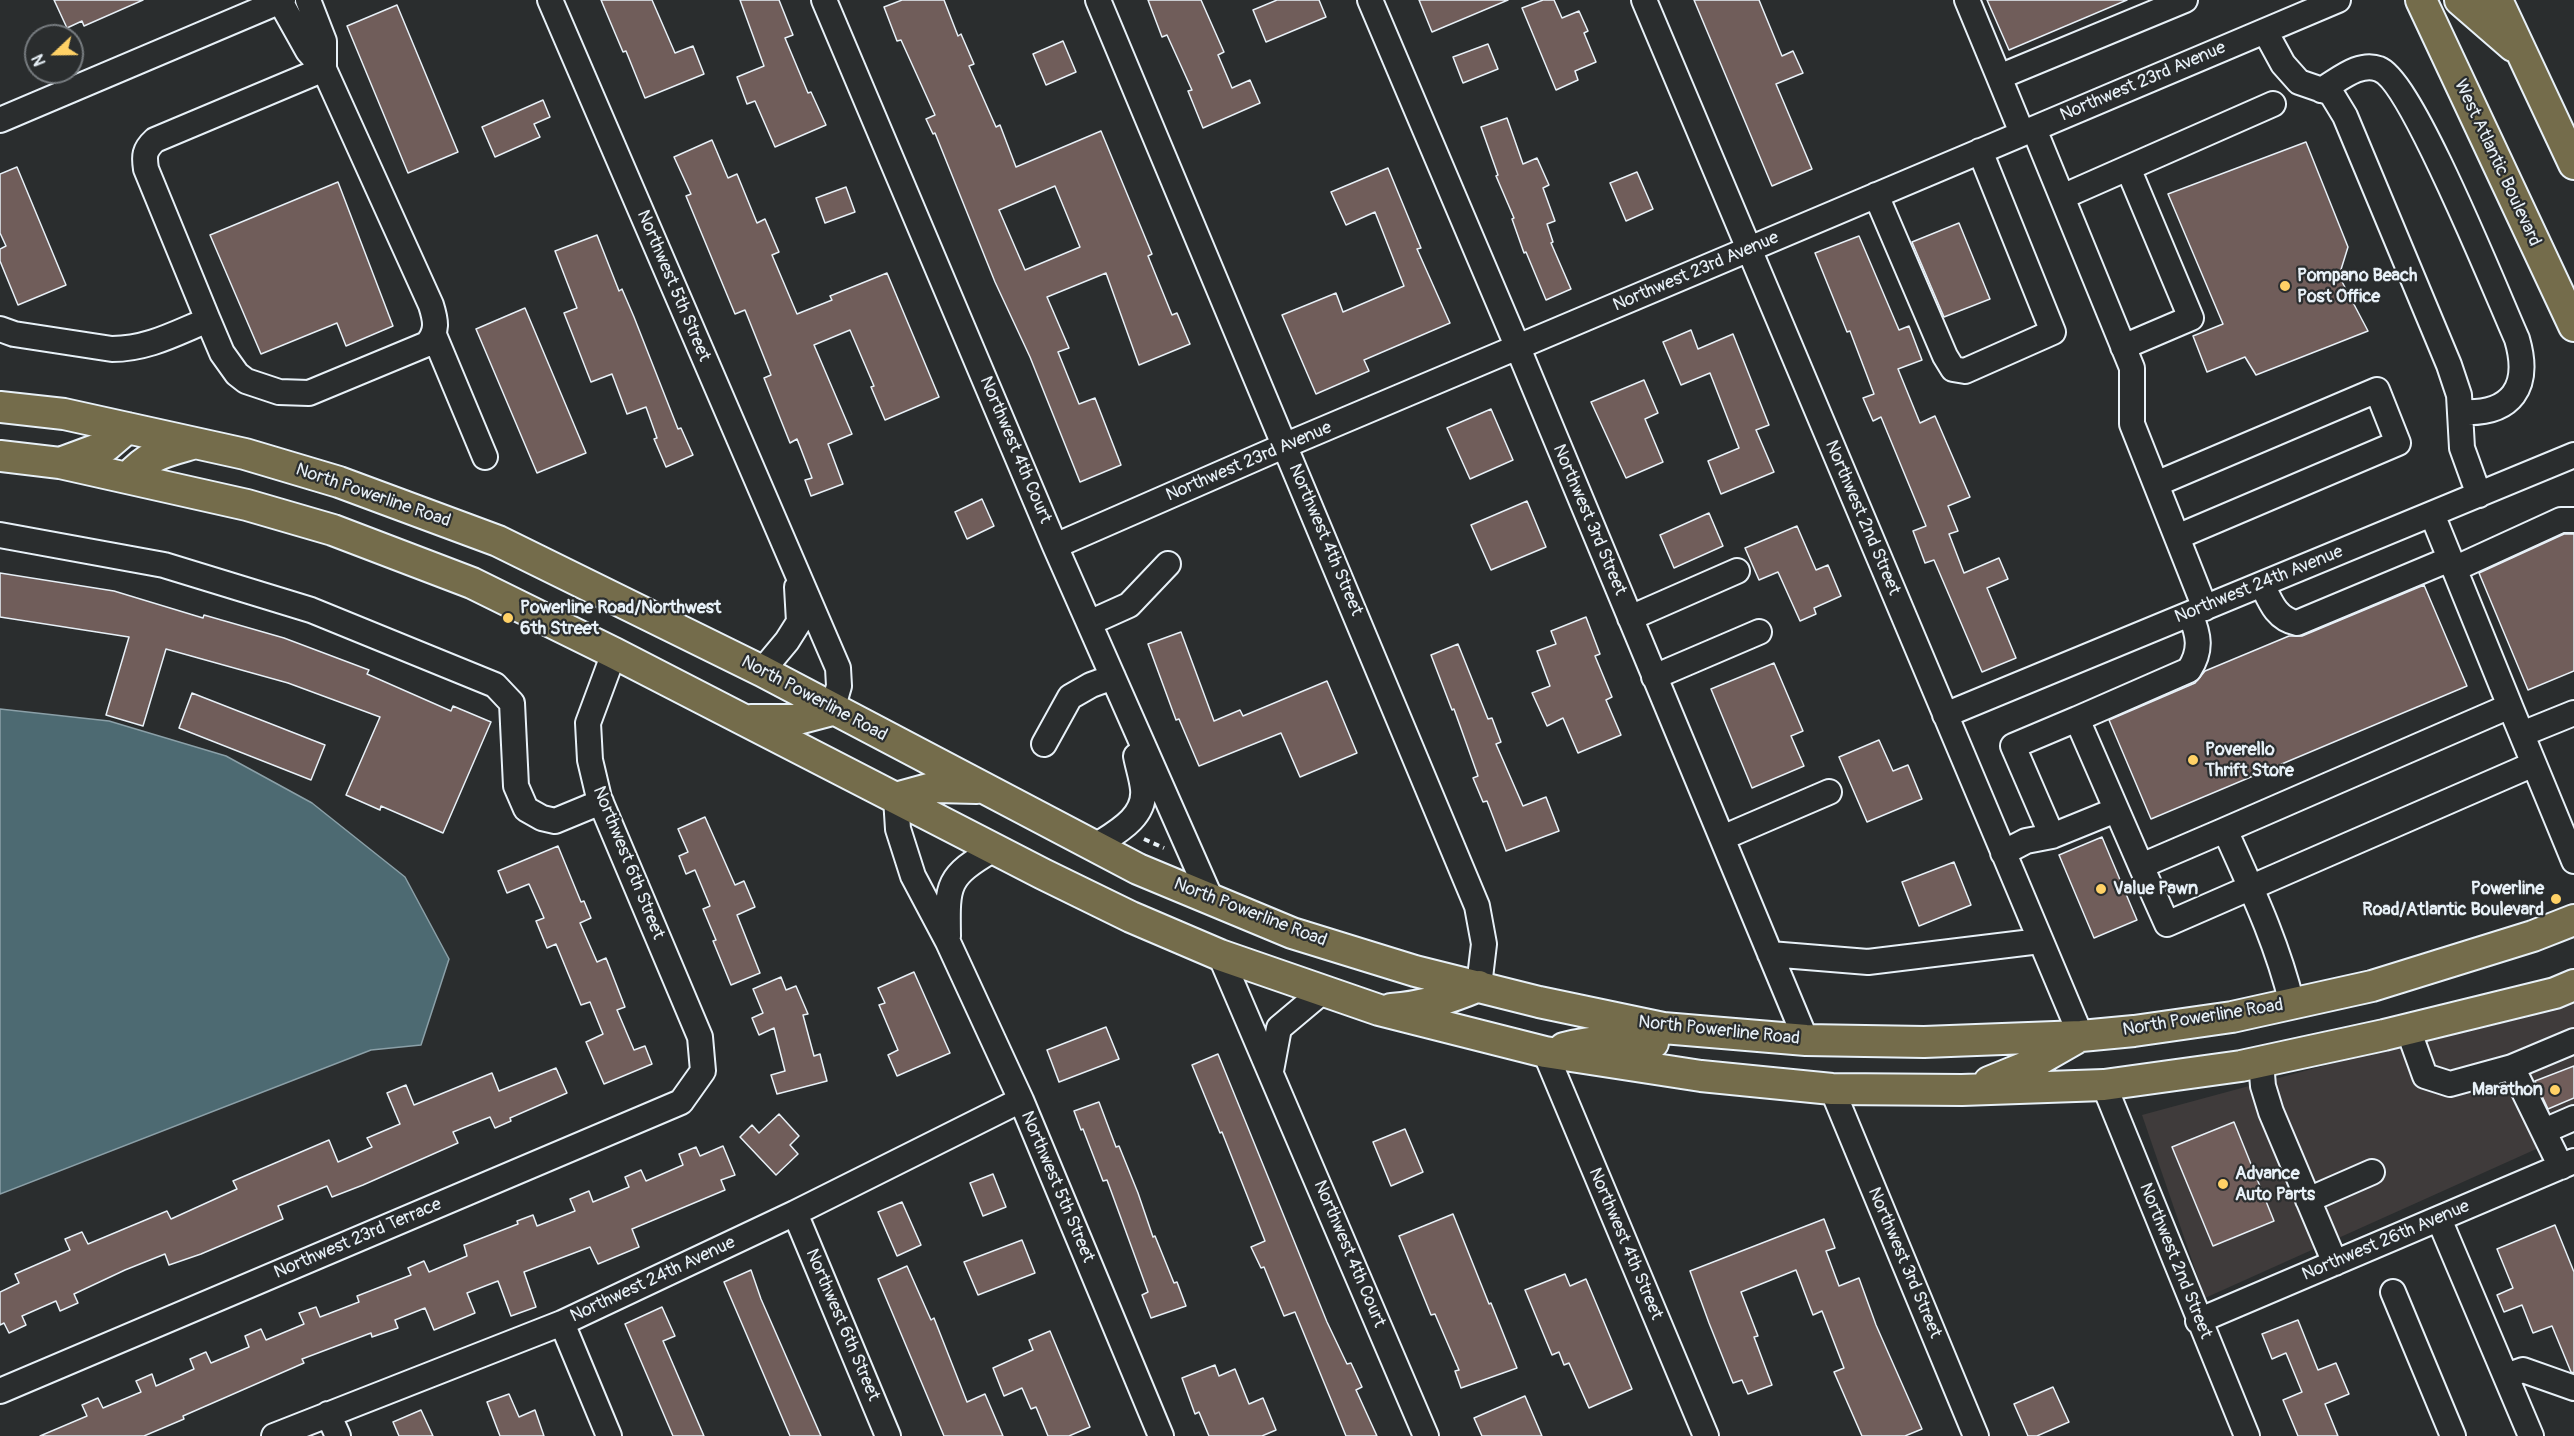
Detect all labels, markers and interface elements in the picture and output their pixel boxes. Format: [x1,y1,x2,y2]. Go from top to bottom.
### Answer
north arrow [24,24,84,84]
street label: Northwest 23rd Avenue [2057,37,2229,127]
text: N [28,51,50,69]
street label: West Atlantic Boulevard [2449,76,2545,250]
street label: Northwest 5th Street [631,207,715,365]
street label: Northwest 23rd Avenue [1610,227,1782,317]
place label: Pompano Beach Post Office [2297,265,2418,308]
marker: Pompano Beach Post Office [2278,279,2292,293]
street label: Northwest 4th Court [974,373,1056,527]
street label: Northwest 23rd Avenue [1163,417,1335,507]
street label: Northwest 2nd Street [1820,437,1904,599]
street label: Northwest 3rd Street [1547,441,1631,599]
street label: North Powerline Road [293,459,453,533]
street label: Northwest 4th Street [1283,461,1367,619]
street label: Northwest 24th Avenue [2172,541,2346,629]
place label: Powerline Road/Northwest 6th Street [520,597,721,640]
marker: Powerline Road/Northwest 6th Street [501,611,515,625]
street label: North Powerline Road [737,651,891,747]
place label: Poverello Thrift Store [2205,739,2294,782]
marker: Poverello Thrift Store [2186,753,2200,767]
street label: Northwest 6th Street [587,783,669,943]
street label: North Powerline Road [1170,874,1330,952]
place label: Value Pawn [2113,878,2198,900]
place label: Powerline Road/Atlantic Boulevard [2362,878,2544,920]
marker: Value Pawn [2094,882,2108,896]
marker: Powerline Road/Atlantic Boulevard [2549,892,2563,906]
street label: North Powerline Road [2121,995,2285,1041]
street label: North Powerline Road [1637,1012,1801,1050]
place label: Marathon [2472,1079,2543,1101]
marker: Marathon [2548,1083,2562,1097]
street label: Northwest 5th Street [1015,1108,1099,1266]
place label: Advance Auto Parts [2235,1163,2315,1206]
street label: Northwest 4th Street [1583,1165,1667,1323]
street label: Northwest 4th Court [1308,1177,1390,1331]
marker: Advance Auto Parts [2216,1177,2230,1191]
street label: Northwest 2nd Street [2134,1180,2216,1342]
street label: Northwest 3rd Street [1862,1184,1946,1342]
street label: Northwest 23rd Terrace [271,1194,445,1284]
street label: Northwest 26th Avenue [2299,1196,2473,1286]
street label: Northwest 24th Avenue [567,1232,739,1328]
street label: Northwest 6th Street [800,1246,884,1404]

